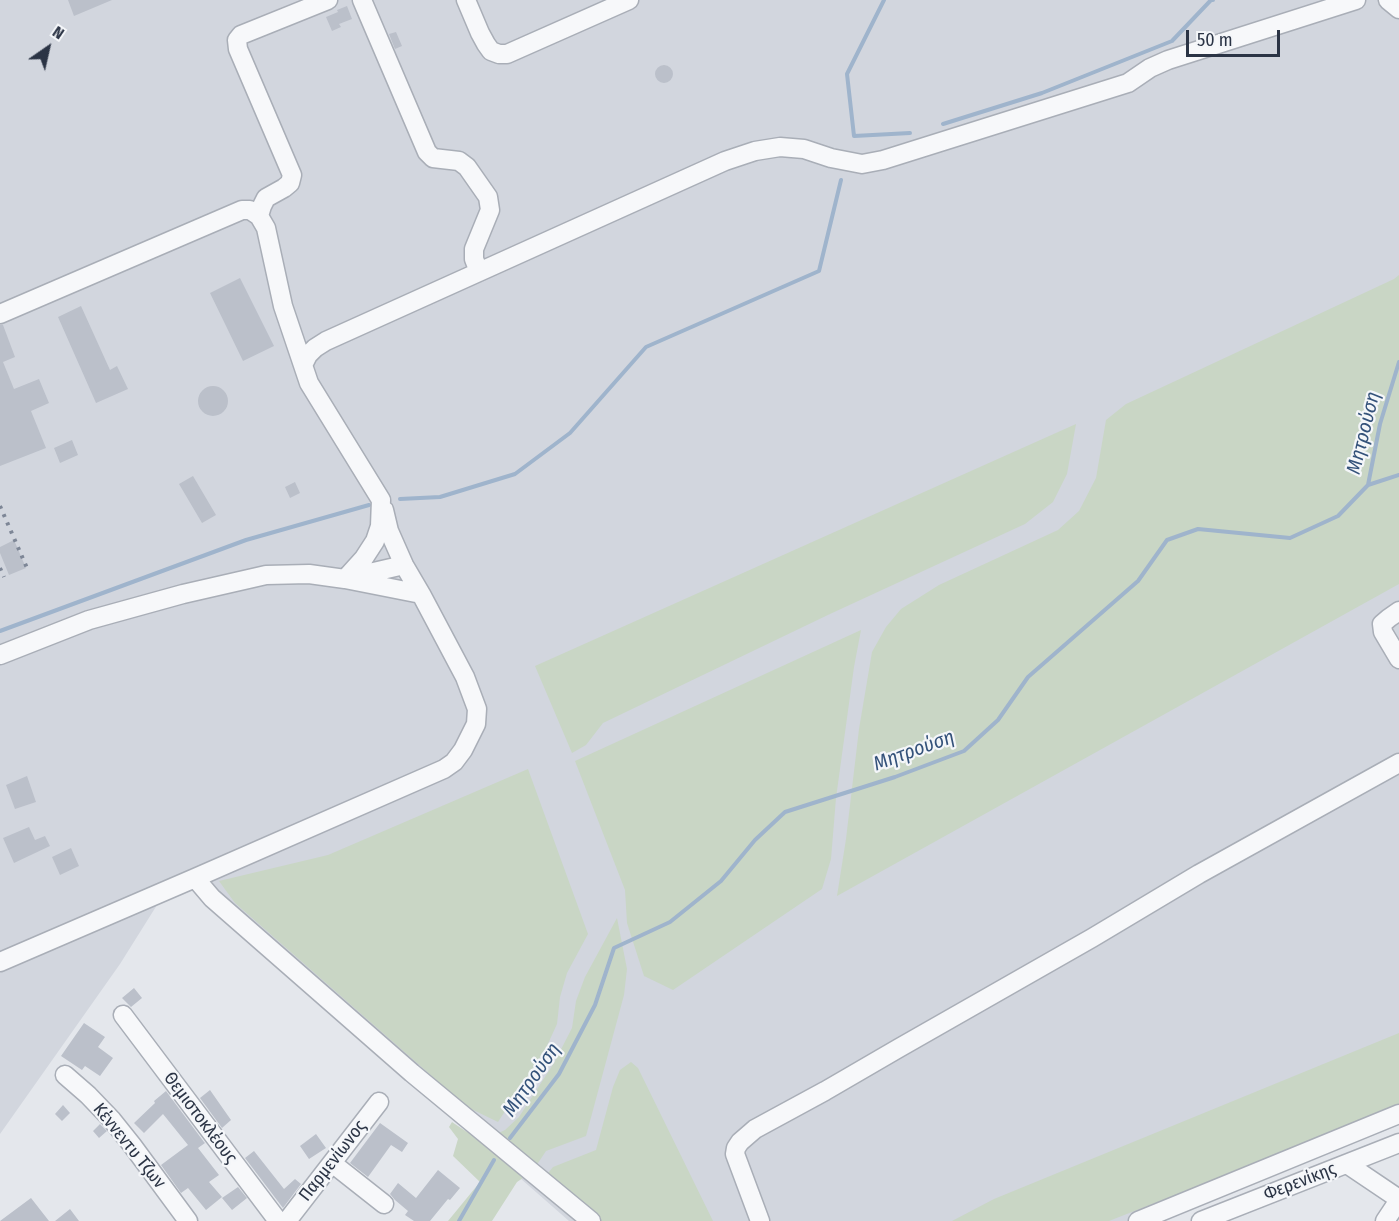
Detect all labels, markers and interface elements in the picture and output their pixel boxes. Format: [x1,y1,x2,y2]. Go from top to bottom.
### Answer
north arrow [18,18,78,78]
scale bar [1189,18,1284,56]
text: N [49,22,68,43]
text: 50 m [1197,29,1233,51]
water label: Μητρούση [1342,389,1386,477]
water label: Μητρούση [870,725,958,777]
water label: Μητρούση [498,1039,566,1121]
street label: Θεμιστοκλέους [159,1068,241,1168]
street label: Κέννεντυ Τζων [88,1099,170,1193]
street label: Παρμενίωνος [295,1116,371,1206]
street label: Φερενίκης [1261,1158,1339,1206]

